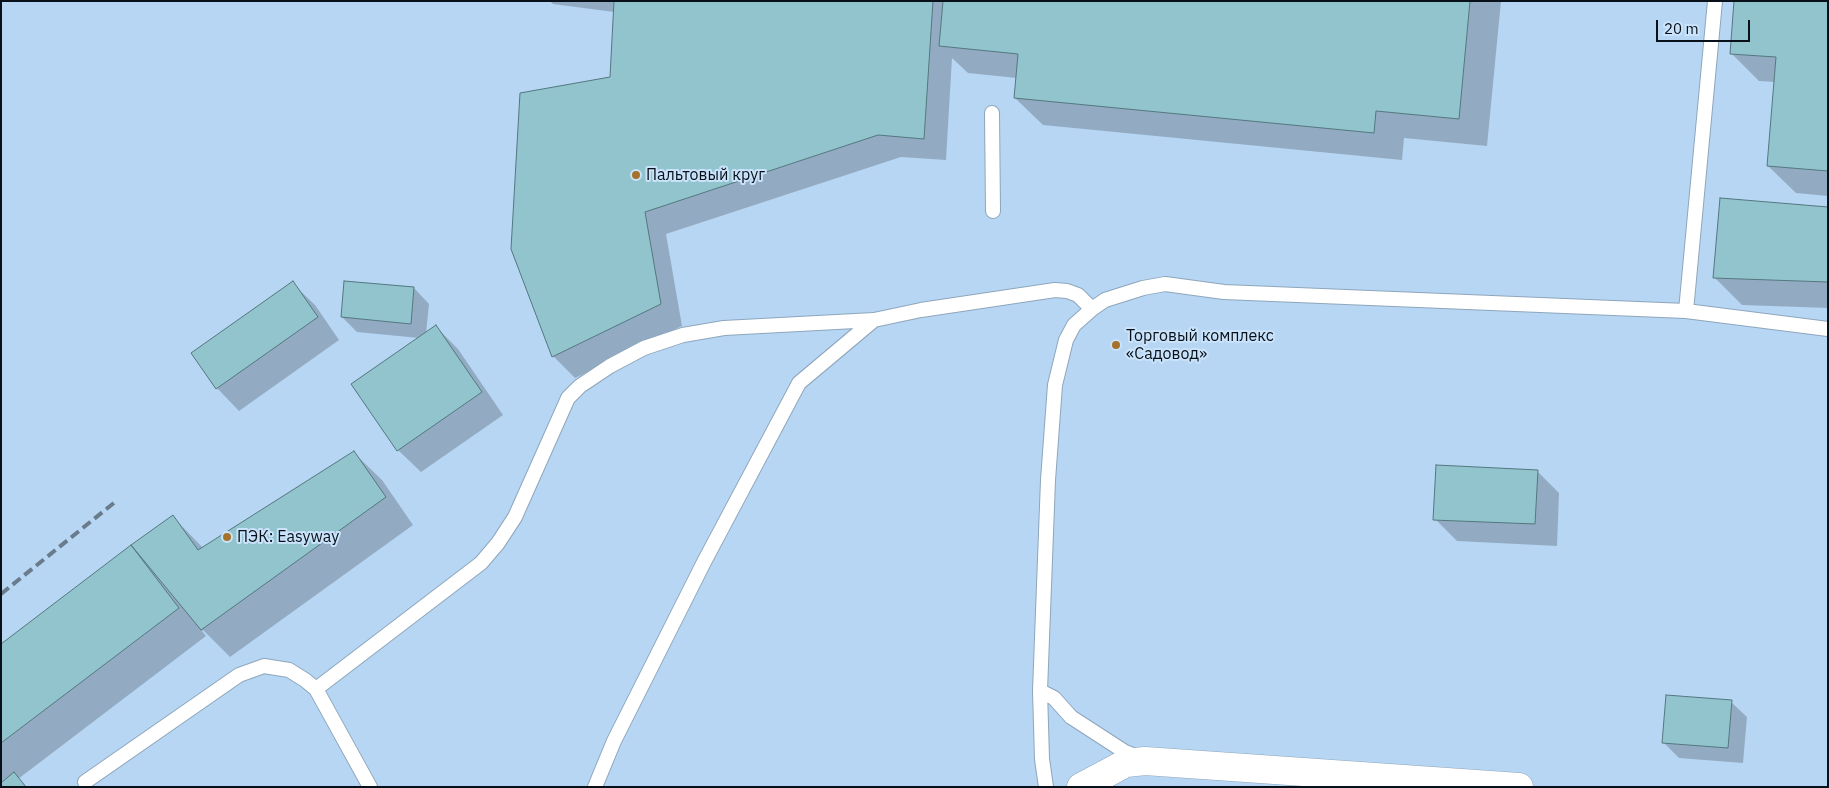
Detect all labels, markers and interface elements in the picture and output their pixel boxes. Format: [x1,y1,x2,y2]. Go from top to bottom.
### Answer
scale bar [1659,10,1753,42]
text: 20 m [1664,19,1699,38]
place label: Пальтовый круг [646,165,765,185]
marker: Пальтовый круг [630,169,642,181]
place label: Торговый комплекс «Садовод» [1126,326,1274,364]
marker: Торговый комплекс «Садовод» [1110,339,1122,351]
place label: ПЭК: Easyway [237,527,339,547]
marker: ПЭК: Easyway [221,531,233,543]

